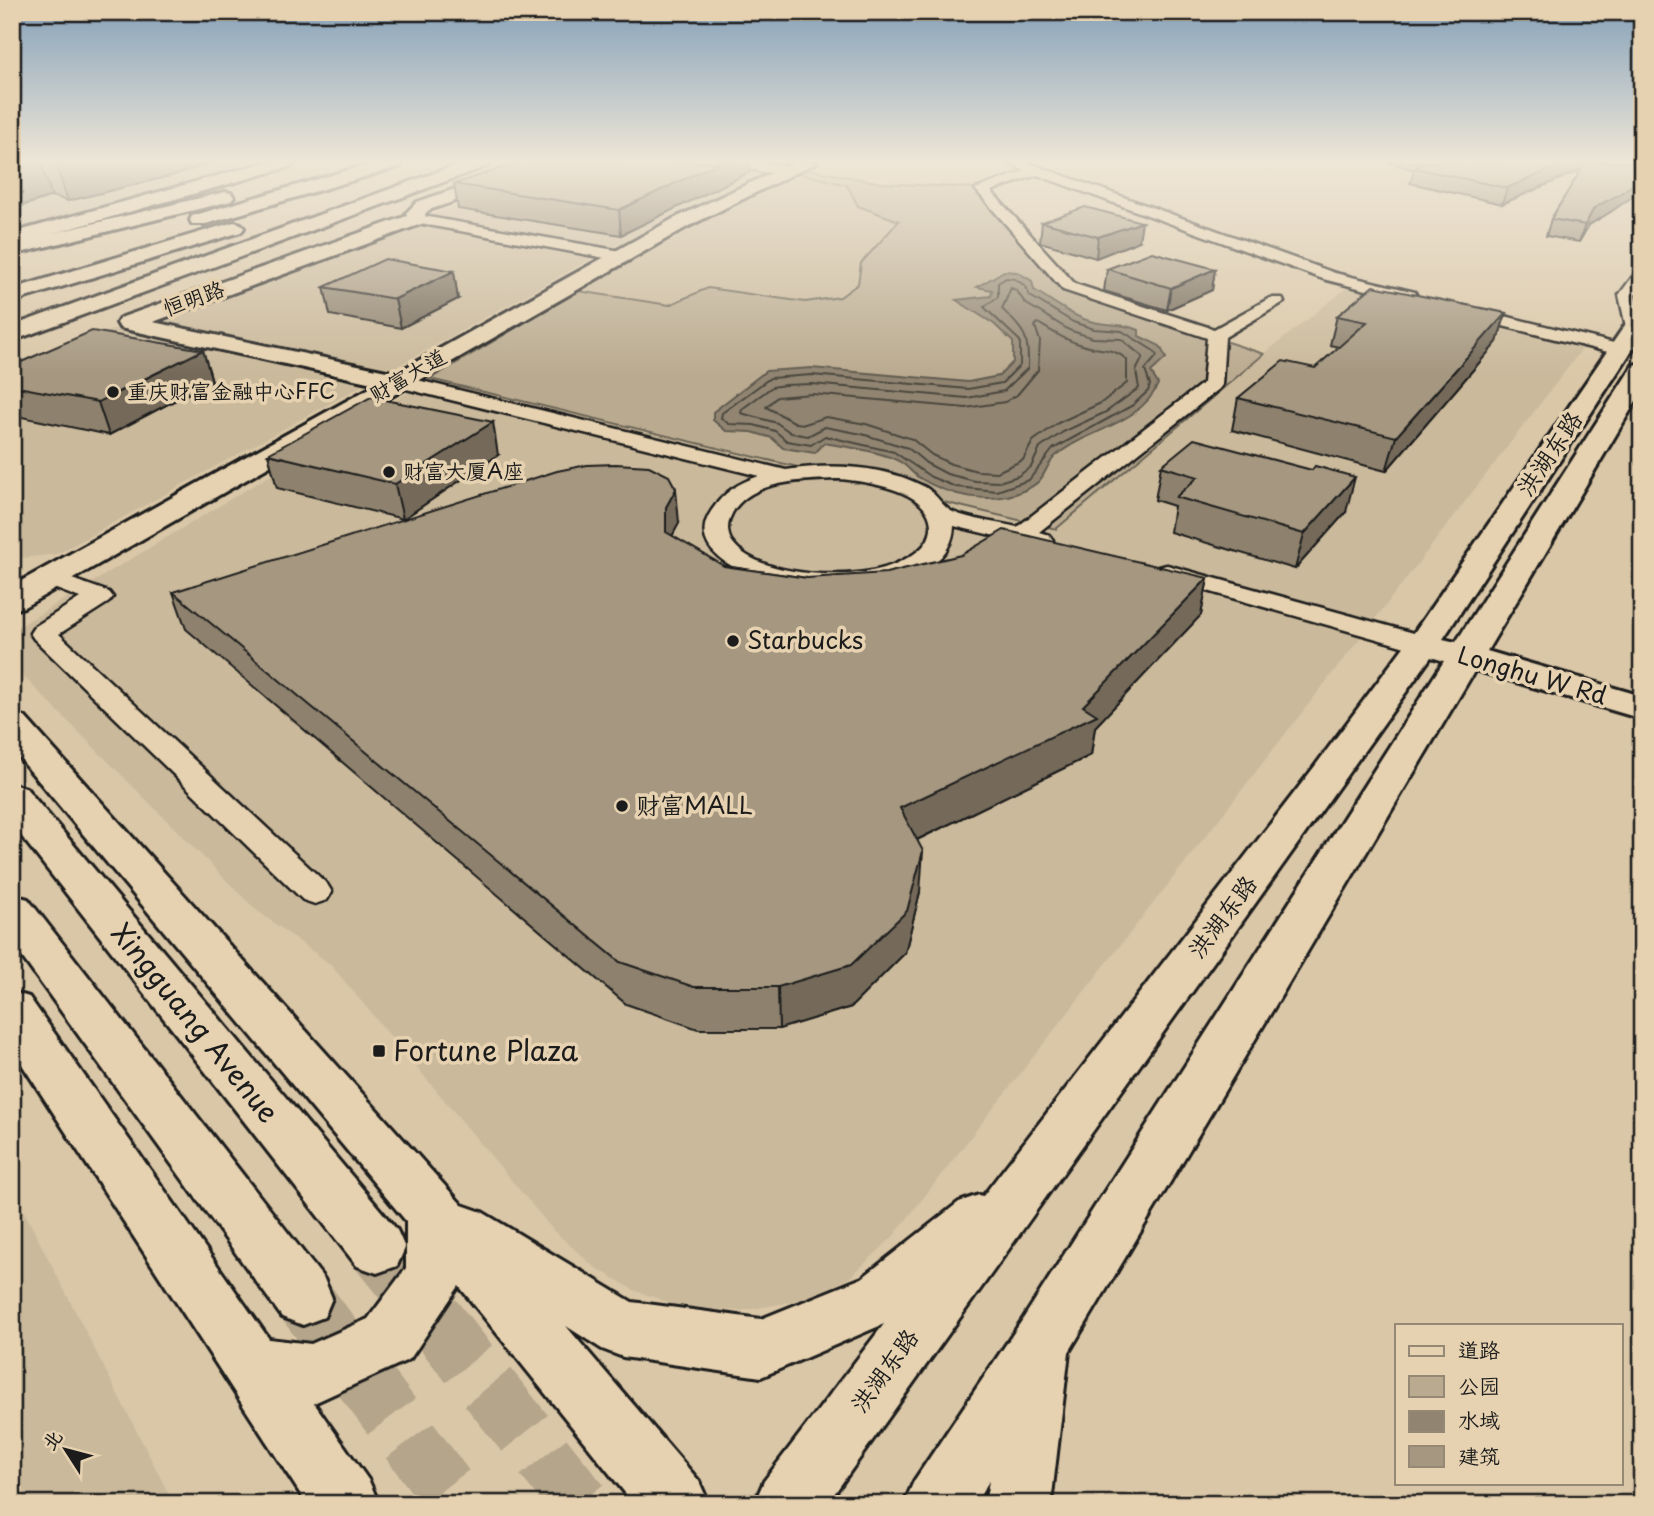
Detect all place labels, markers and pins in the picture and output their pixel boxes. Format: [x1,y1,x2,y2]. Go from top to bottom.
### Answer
place label: 重庆财富金融中心FFC [127,374,335,406]
marker: 重庆财富金融中心FFC [105,384,121,400]
place label: 财富大厦A座 [403,454,524,486]
marker: 财富大厦A座 [381,464,397,480]
place label: Starbucks [747,621,863,657]
marker: Starbucks [725,633,741,649]
place label: 财富MALL [636,786,753,822]
marker: 财富MALL [614,798,630,814]
place label: Fortune Plaza [393,1028,579,1071]
marker: Fortune Plaza [371,1043,387,1059]

